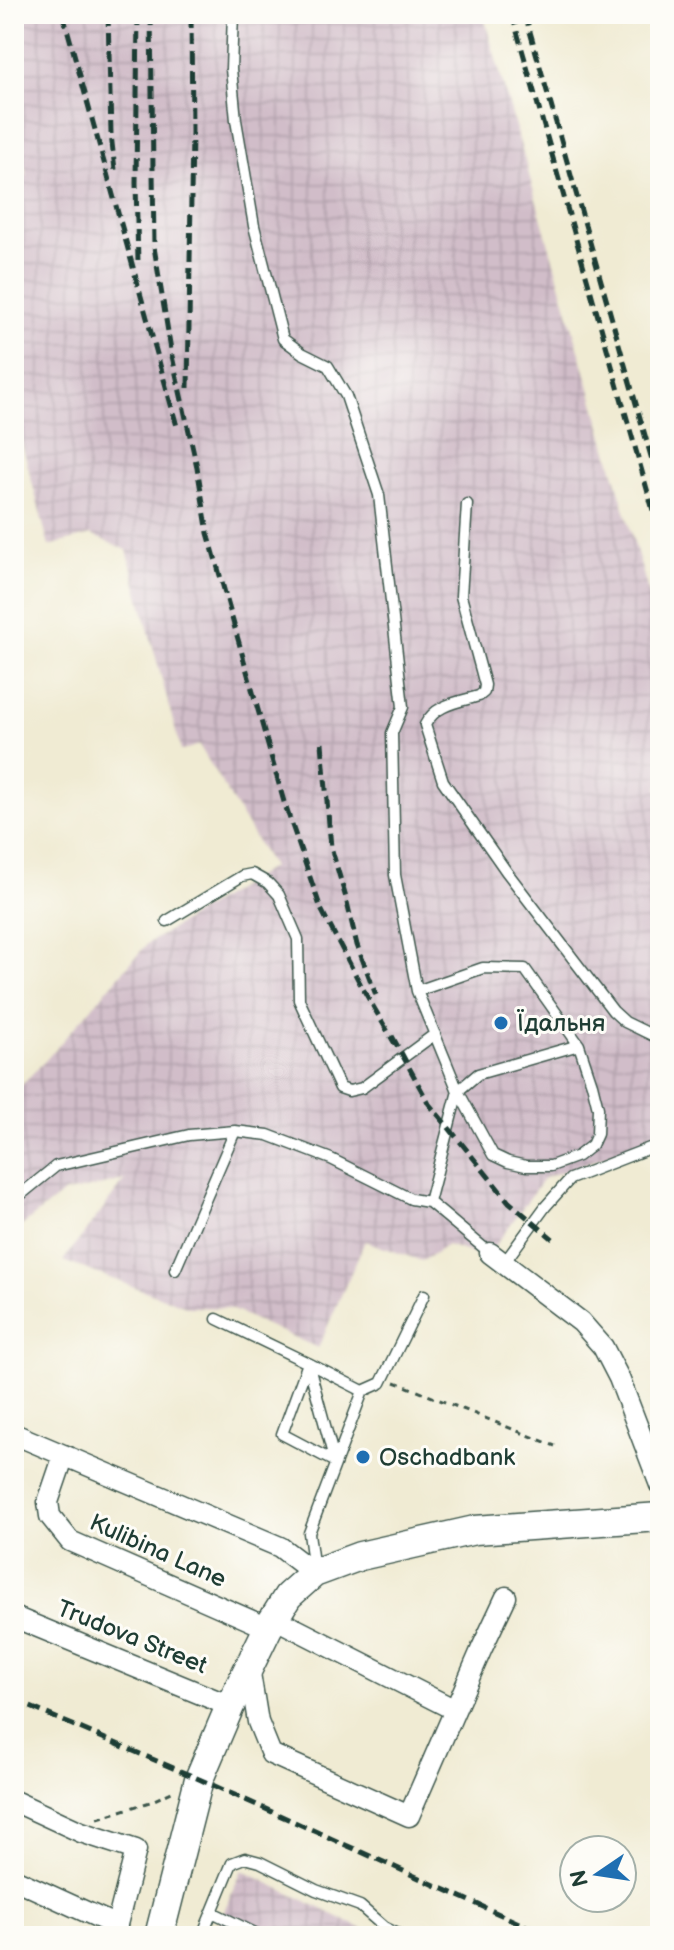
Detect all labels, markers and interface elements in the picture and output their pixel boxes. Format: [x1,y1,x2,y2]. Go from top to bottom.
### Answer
place label: Їдальня [516,1008,605,1038]
marker: Їдальня [492,1014,510,1032]
place label: Oschadbank [379,1443,515,1472]
marker: Oschadbank [354,1448,372,1466]
street label: Kulibina Lane [85,1508,231,1594]
street label: Trudova Street [53,1594,212,1681]
north arrow [558,1834,638,1914]
text: N [565,1867,595,1889]

